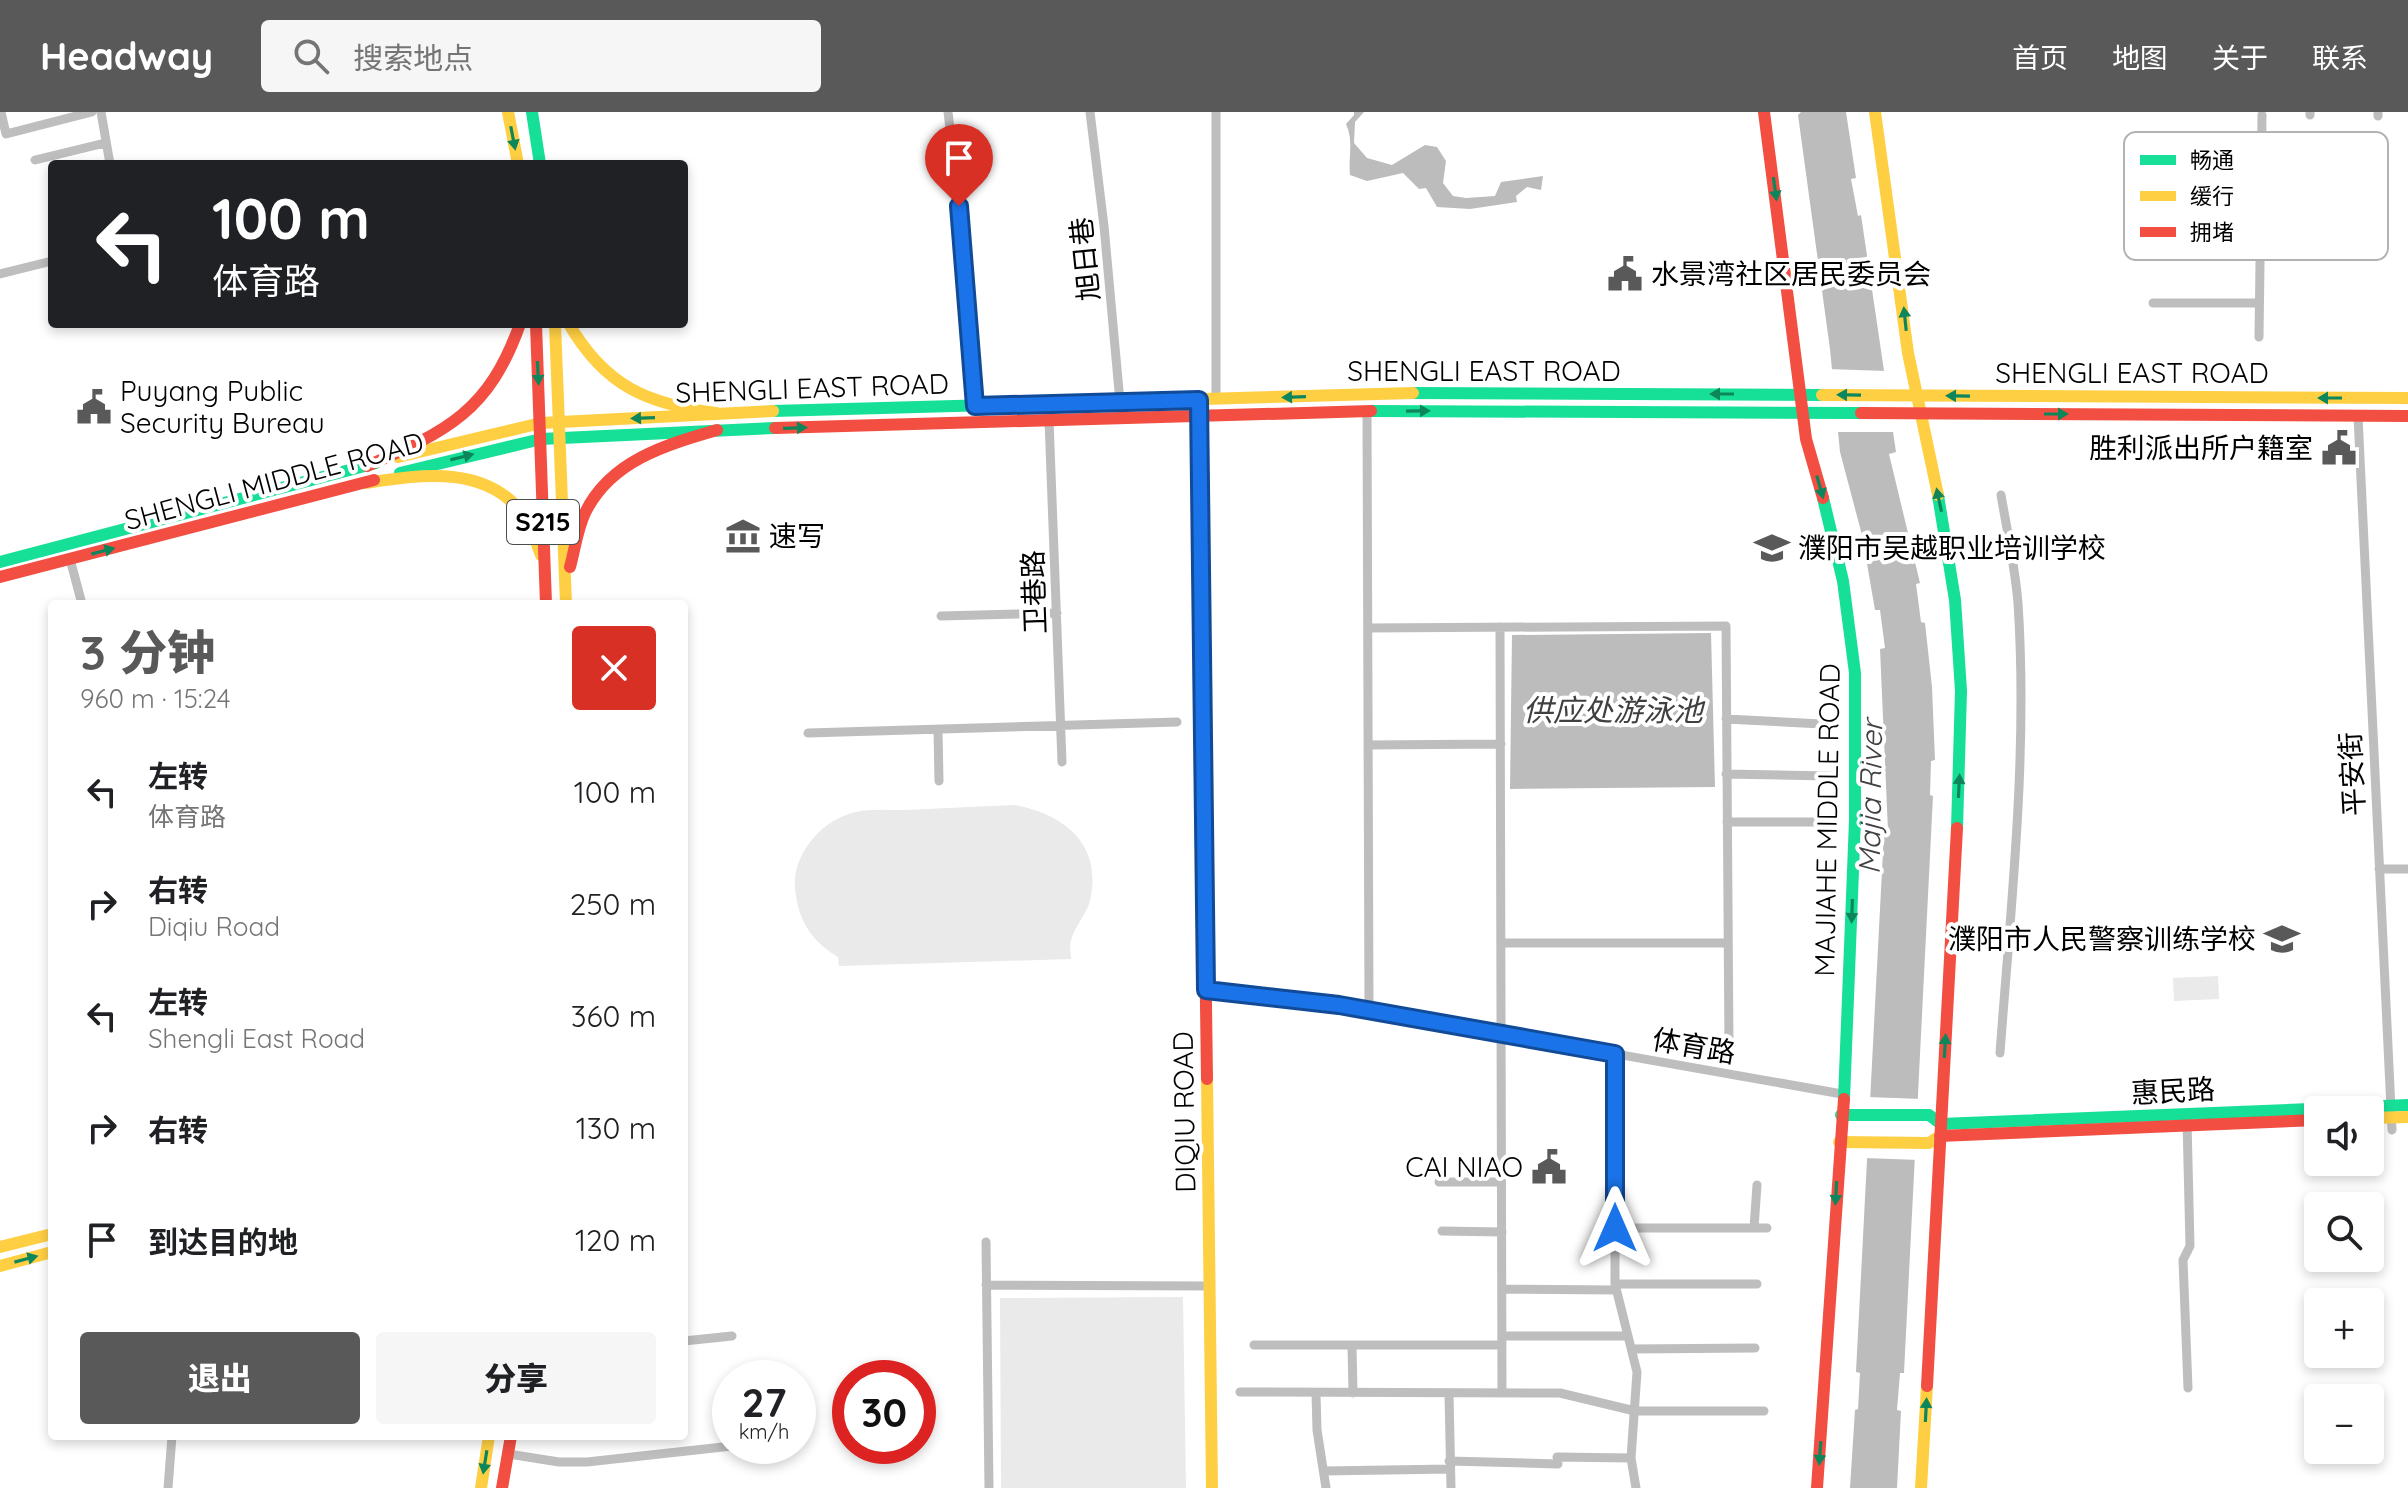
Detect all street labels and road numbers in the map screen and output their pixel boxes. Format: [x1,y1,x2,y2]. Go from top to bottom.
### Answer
street label: 旭日巷 [1063,215,1106,303]
street label: SHENGLI EAST ROAD [1347,353,1621,388]
street label: SHENGLI EAST ROAD [1995,355,2269,390]
street label: SHENGLI EAST ROAD [675,365,949,410]
street label: SHENGLI MIDDLE ROAD [121,424,427,537]
road number: S215 [507,500,579,544]
street label: 卫巷路 [1015,549,1052,635]
street label: MAJIAHE MIDDLE ROAD [1806,663,1847,977]
street label: 平安街 [2332,731,2371,817]
street label: 体育路 [1650,1021,1738,1070]
street label: DIQIU ROAD [1165,1031,1202,1193]
street label: 惠民路 [2130,1071,2216,1110]

